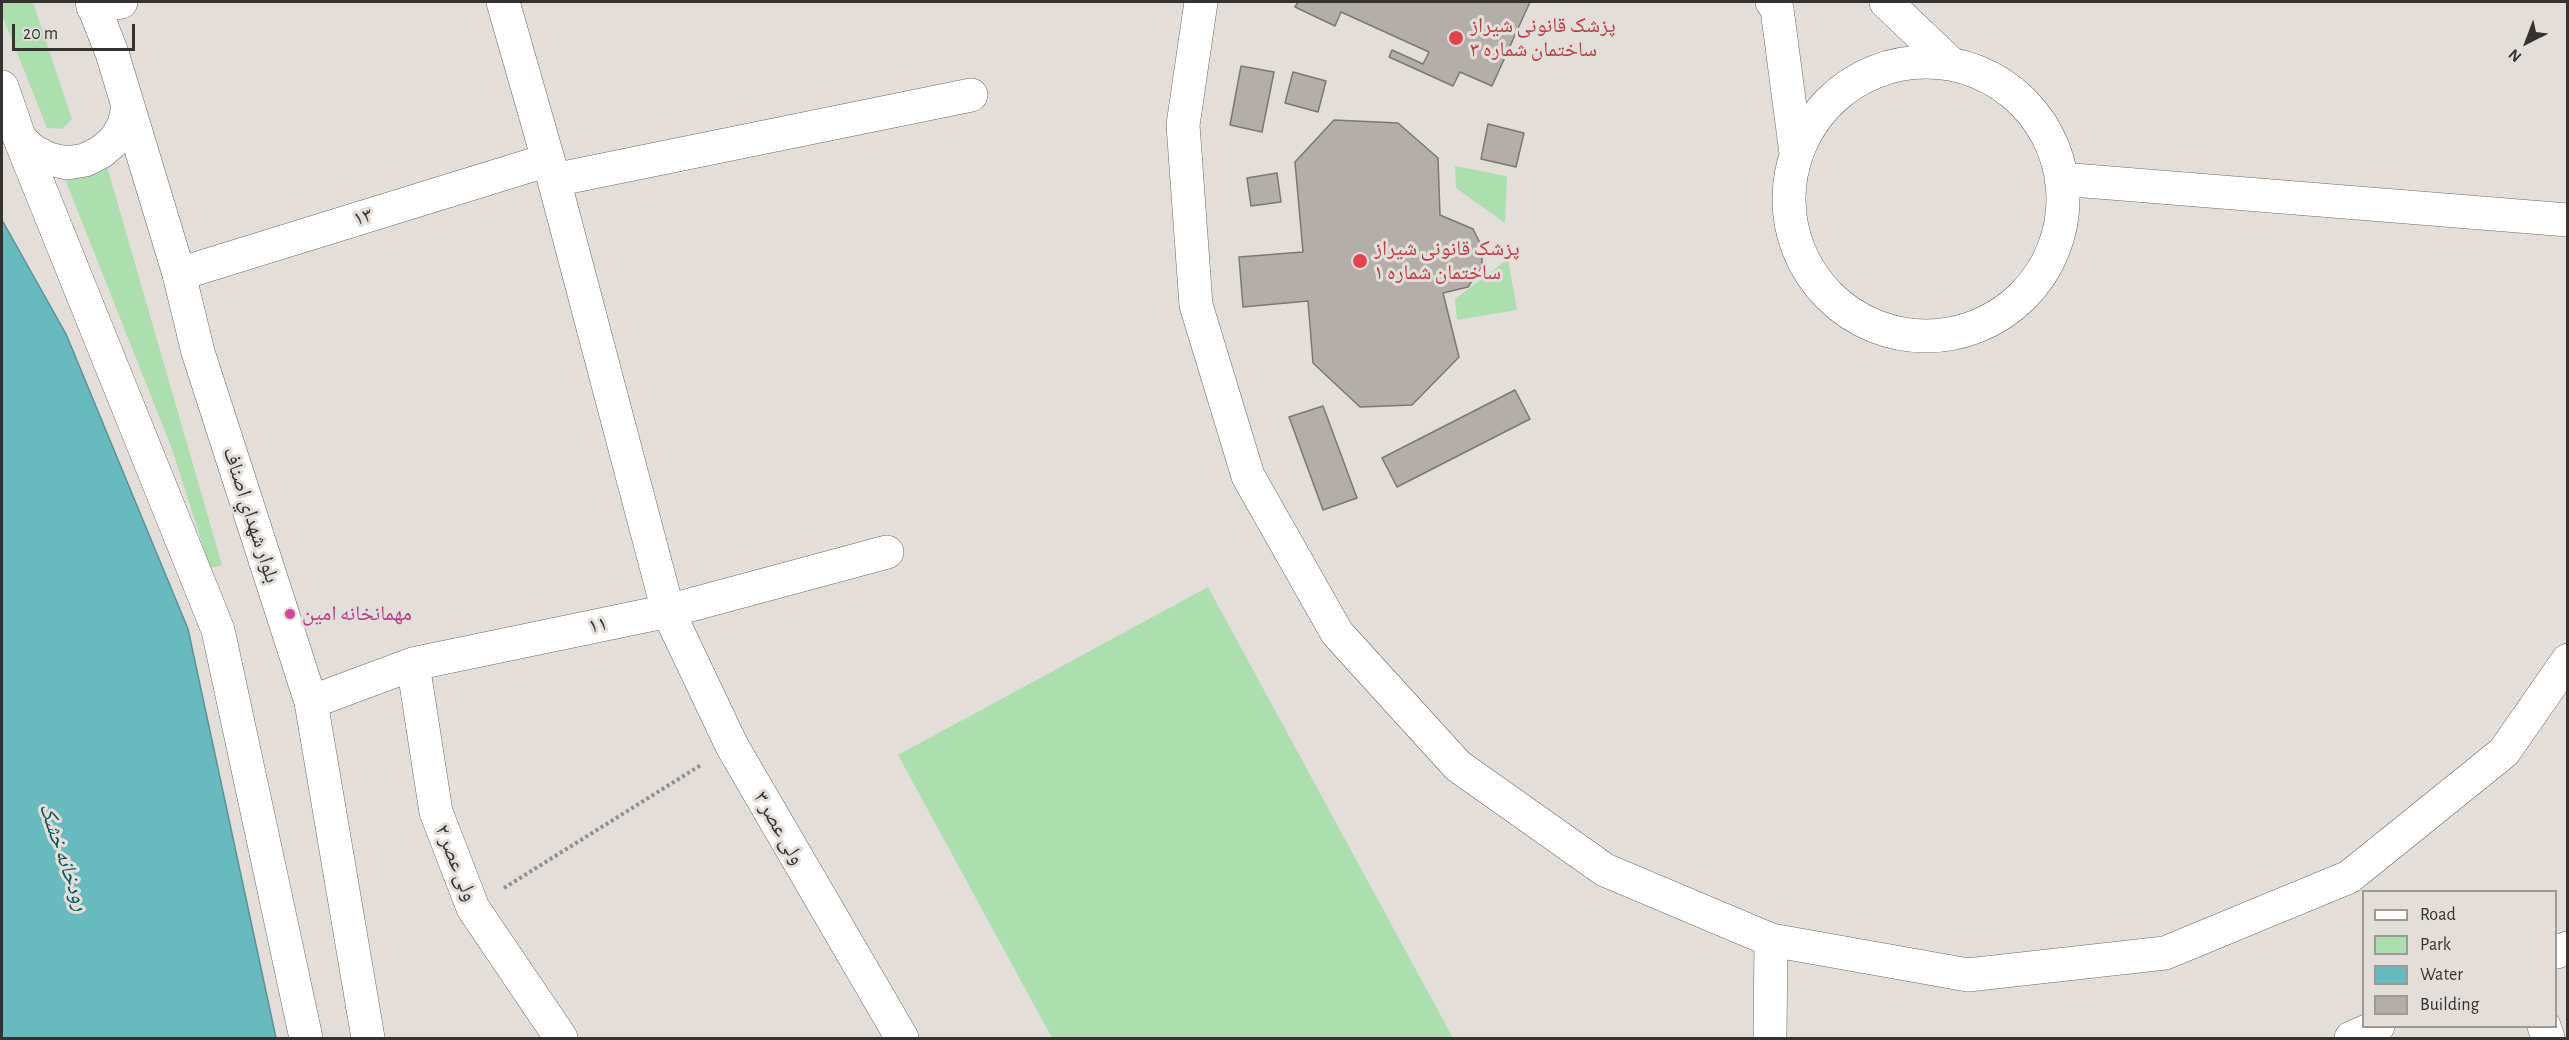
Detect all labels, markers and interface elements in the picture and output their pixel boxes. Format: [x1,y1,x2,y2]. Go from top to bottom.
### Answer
scale bar [15,12,138,50]
north arrow [2497,12,2557,72]
place label: پزشک قانونی شیراز ساختمان شماره ٣ [1470,13,1616,63]
text: 20 m [23,25,58,43]
marker: پزشک قانونی شیراز ساختمان شماره ٣ [1447,29,1465,47]
text: N [2505,46,2524,65]
street label: ۱۳ [350,202,376,232]
place label: پزشک قانونی شیراز ساختمان شماره ۱ [1374,236,1520,286]
marker: پزشک قانونی شیراز ساختمان شماره ۱ [1351,252,1369,270]
street label: بلوار شهداي اصناف [217,444,285,586]
place label: مهمانخانه امین [302,601,412,627]
marker: مهمانخانه امین [283,607,297,621]
street label: ۱۱ [586,611,610,639]
street label: ولی عصر ۳ [748,787,810,869]
water label: رودخانه خشک [33,800,95,914]
street label: ولی عصر ۲ [429,821,483,905]
legend [2362,890,2557,1028]
text: Road [2420,906,2456,924]
text: Park [2420,936,2451,954]
text: Water [2420,966,2463,984]
text: Building [2420,996,2479,1014]

